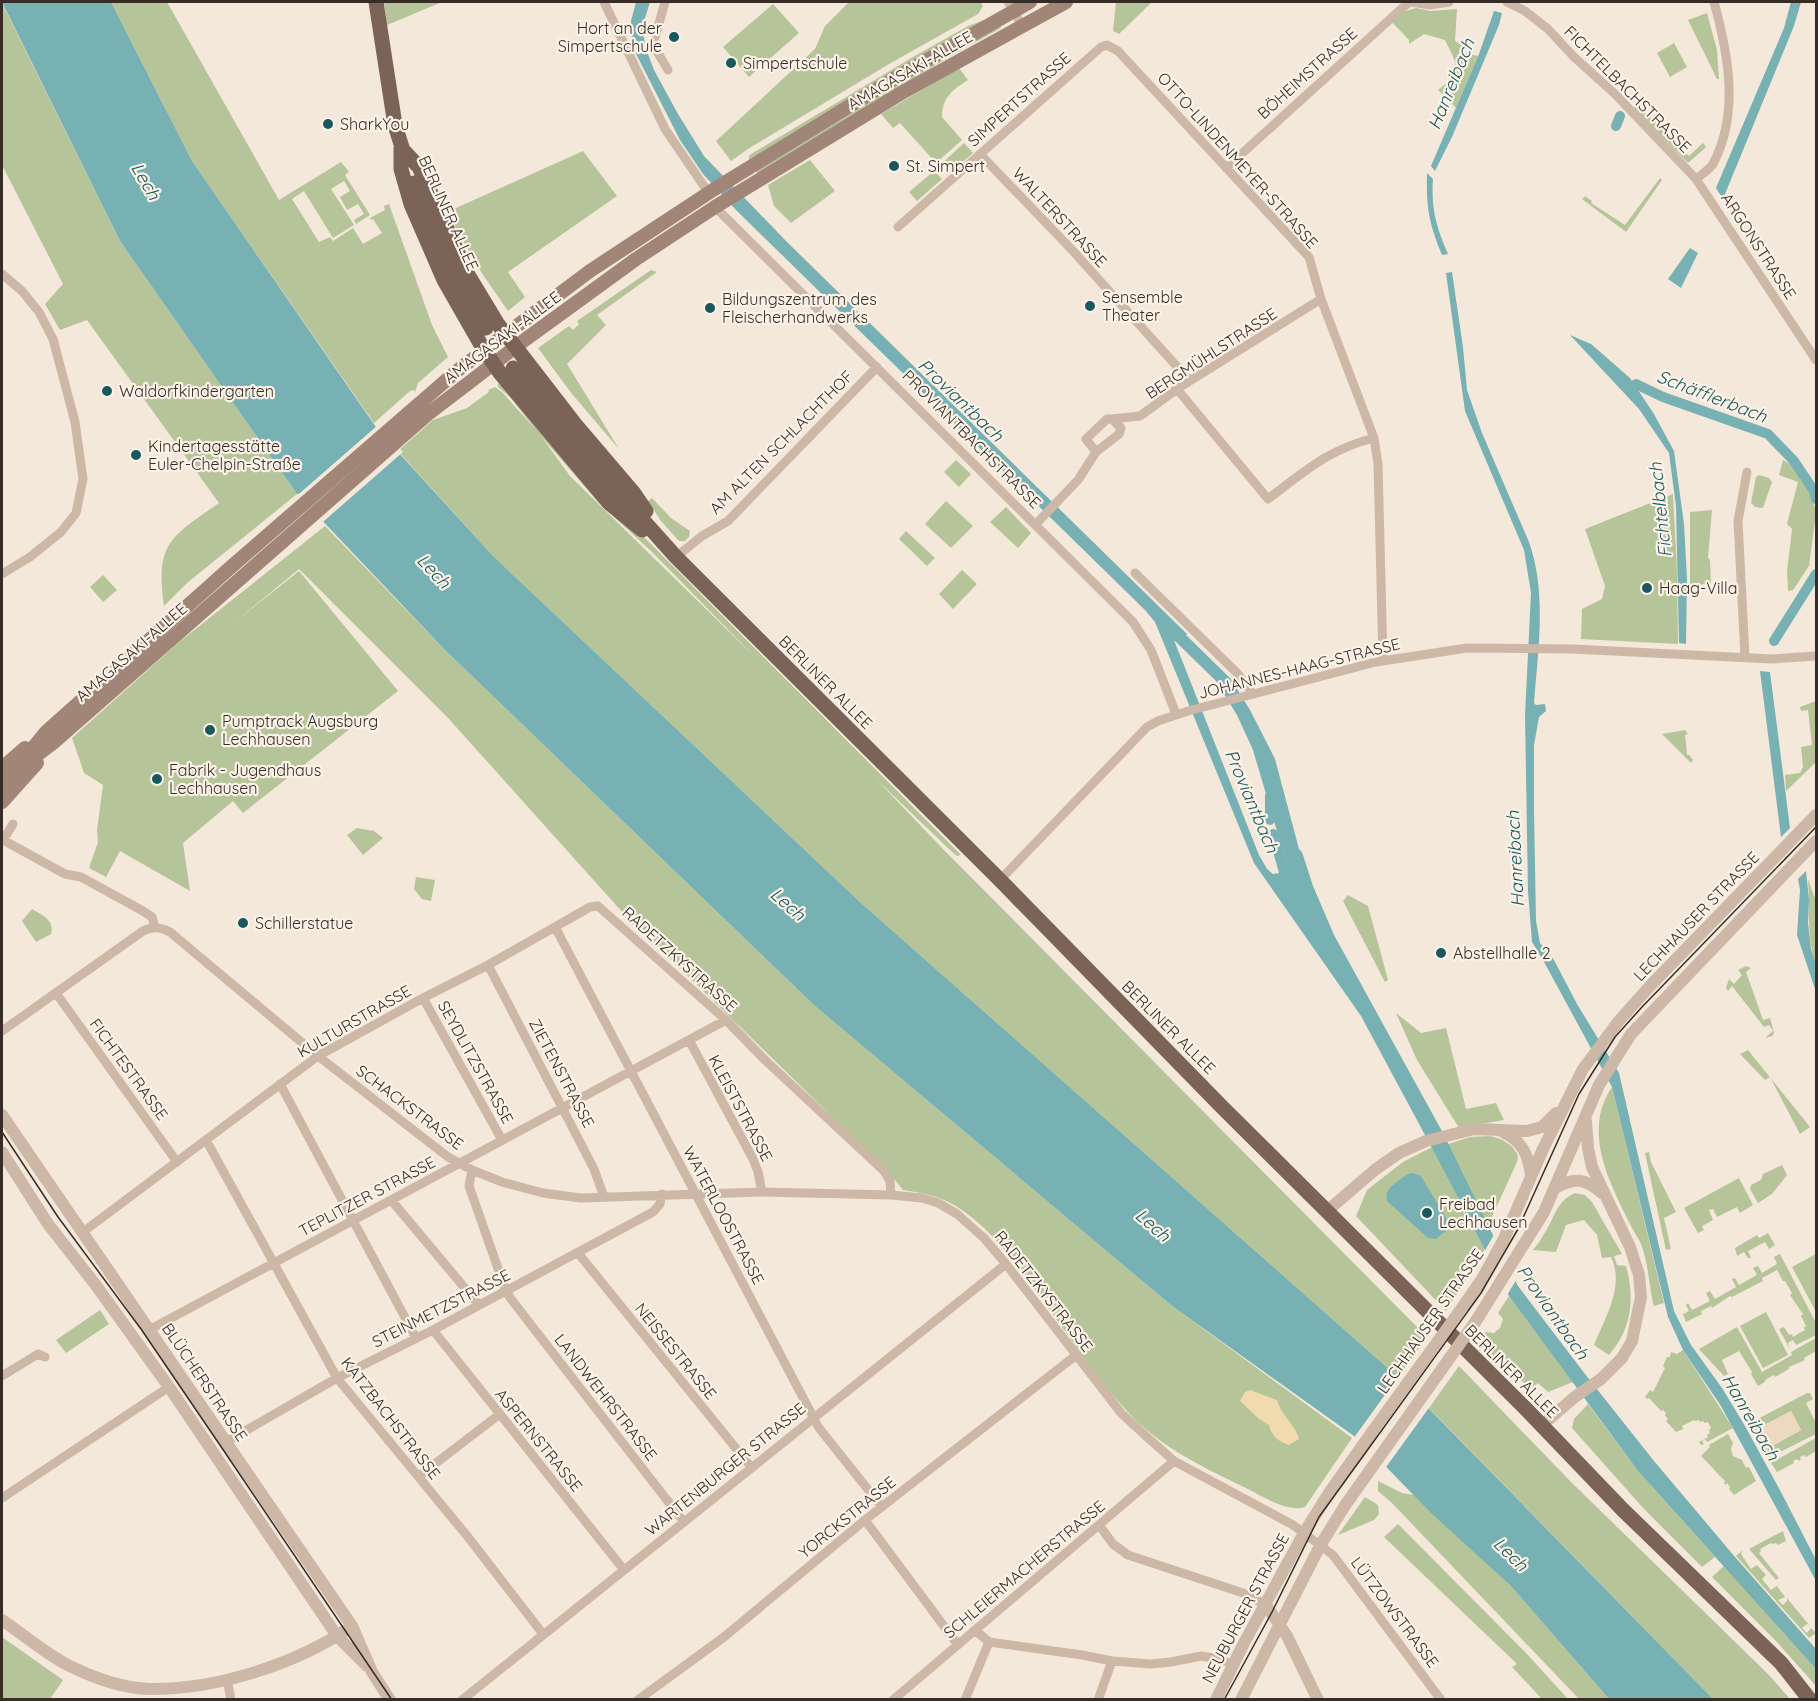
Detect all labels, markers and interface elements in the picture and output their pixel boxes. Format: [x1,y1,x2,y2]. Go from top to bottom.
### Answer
place label: Hort an der Simpertschule [558,18,662,56]
street label: FICHTELBACHSTRASSE [1560,21,1696,157]
street label: BÖHEIMSTRASSE [1253,23,1361,123]
street label: AMAGASAKI-ALLEE [844,26,976,114]
marker: Hort an der Simpertschule [667,30,681,44]
water label: Hanreibach [1422,34,1480,133]
street label: SIMPERTSTRASSE [963,47,1075,151]
place label: Simpertschule [743,53,847,73]
marker: Simpertschule [724,56,738,70]
street label: OTTO-LINDENMEYER-STRASSE [1153,68,1323,252]
place label: SharkYou [340,114,409,134]
marker: SharkYou [321,117,335,131]
street label: BERLINER ALLEE [415,152,483,274]
place label: St. Simpert [906,156,985,176]
water label: Lech [126,158,166,204]
marker: St. Simpert [887,159,901,173]
street label: WALTERSTRASSE [1009,163,1111,271]
street label: ARGONSTRASSE [1717,189,1801,303]
street label: AMAGASAKI-ALLEE [440,287,564,387]
place label: Sensemble Theater [1102,287,1183,325]
place label: Bildungszentrum des Fleischerhandwerks [722,289,877,327]
marker: Sensemble Theater [1083,299,1097,313]
marker: Bildungszentrum des Fleischerhandwerks [703,301,717,315]
street label: BERGMÜHLSTRASSE [1142,303,1280,403]
water label: Proviantbach [913,353,1009,447]
water label: Schäfflerbach [1654,364,1771,428]
street label: PROVIANTBACHSTRASSE [898,365,1046,513]
street label: AM ALTEN SCHLACHTHOF [705,366,857,518]
place label: Waldorfkindergarten [119,381,274,401]
marker: Waldorfkindergarten [100,384,114,398]
place label: Kindertagesstätte Euler-Chelpin-Straße [148,436,301,474]
marker: Kindertagesstätte Euler-Chelpin-Straße [129,448,143,462]
water label: Fichtelbach [1644,461,1676,559]
water label: Lech [412,549,456,594]
place label: Haag-Villa [1659,578,1737,598]
marker: Haag-Villa [1640,581,1654,595]
street label: AMAGASAKI-ALLEE [71,598,191,706]
street label: BERLINER ALLEE [775,631,877,733]
street label: JOHANNES-HAAG-STRASSE [1196,633,1402,703]
place label: Pumptrack Augsburg Lechhausen [222,711,378,749]
marker: Pumptrack Augsburg Lechhausen [203,723,217,737]
water label: Proviantbach [1220,746,1284,857]
place label: Fabrik - Jugendhaus Lechhausen [169,760,321,798]
marker: Fabrik - Jugendhaus Lechhausen [150,772,164,786]
water label: Hanreibach [1501,810,1529,908]
street label: LECHHAUSER STRASSE [1629,847,1763,985]
water label: Lech [766,882,811,926]
street label: RADETZKYSTRASSE [618,902,742,1016]
place label: Schillerstatue [255,913,353,933]
marker: Schillerstatue [236,916,250,930]
place label: Abstellhalle 2 [1453,943,1551,963]
marker: Abstellhalle 2 [1434,946,1448,960]
street label: BERLINER ALLEE [1118,976,1220,1078]
street label: KULTURSTRASSE [294,980,414,1062]
street label: SEYDLITZSTRASSE [434,997,518,1127]
street label: FICHTESTRASSE [85,1014,173,1124]
street label: ZIETENSTRASSE [525,1015,599,1131]
street label: KLEISTSTRASSE [705,1051,777,1165]
street label: SCHACKSTRASSE [352,1060,468,1154]
street label: WATERLOOSTRASSE [679,1142,769,1288]
street label: TEPLITZER STRASSE [295,1152,439,1240]
place label: Freibad Lechhausen [1439,1194,1527,1232]
water label: Lech [1131,1203,1176,1247]
marker: Freibad Lechhausen [1420,1206,1434,1220]
street label: RADETZKYSTRASSE [991,1226,1097,1356]
street label: LECHHAUSER STRASSE [1372,1245,1488,1397]
water label: Proviantbach [1512,1260,1594,1364]
street label: STEINMETZSTRASSE [369,1264,513,1352]
street label: NEISSESTRASSE [631,1299,721,1403]
street label: BLÜCHERSTRASSE [158,1319,252,1445]
street label: BERLINER ALLEE [1461,1320,1563,1422]
street label: LANDWEHRSTRASSE [550,1330,662,1464]
street label: KATZBACHSTRASSE [337,1353,445,1483]
water label: Hanreibach [1717,1370,1785,1465]
street label: ASPERNSTRASSE [491,1384,587,1496]
street label: WARTENBURGER STRASSE [641,1398,809,1540]
street label: YORCKSTRASSE [794,1472,900,1562]
street label: SCHLEIERMACHERSTRASSE [939,1496,1109,1642]
street label: NEUBURGER STRASSE [1197,1530,1293,1686]
water label: Lech [1489,1532,1534,1576]
street label: LÜTZOWSTRASSE [1347,1553,1443,1671]

